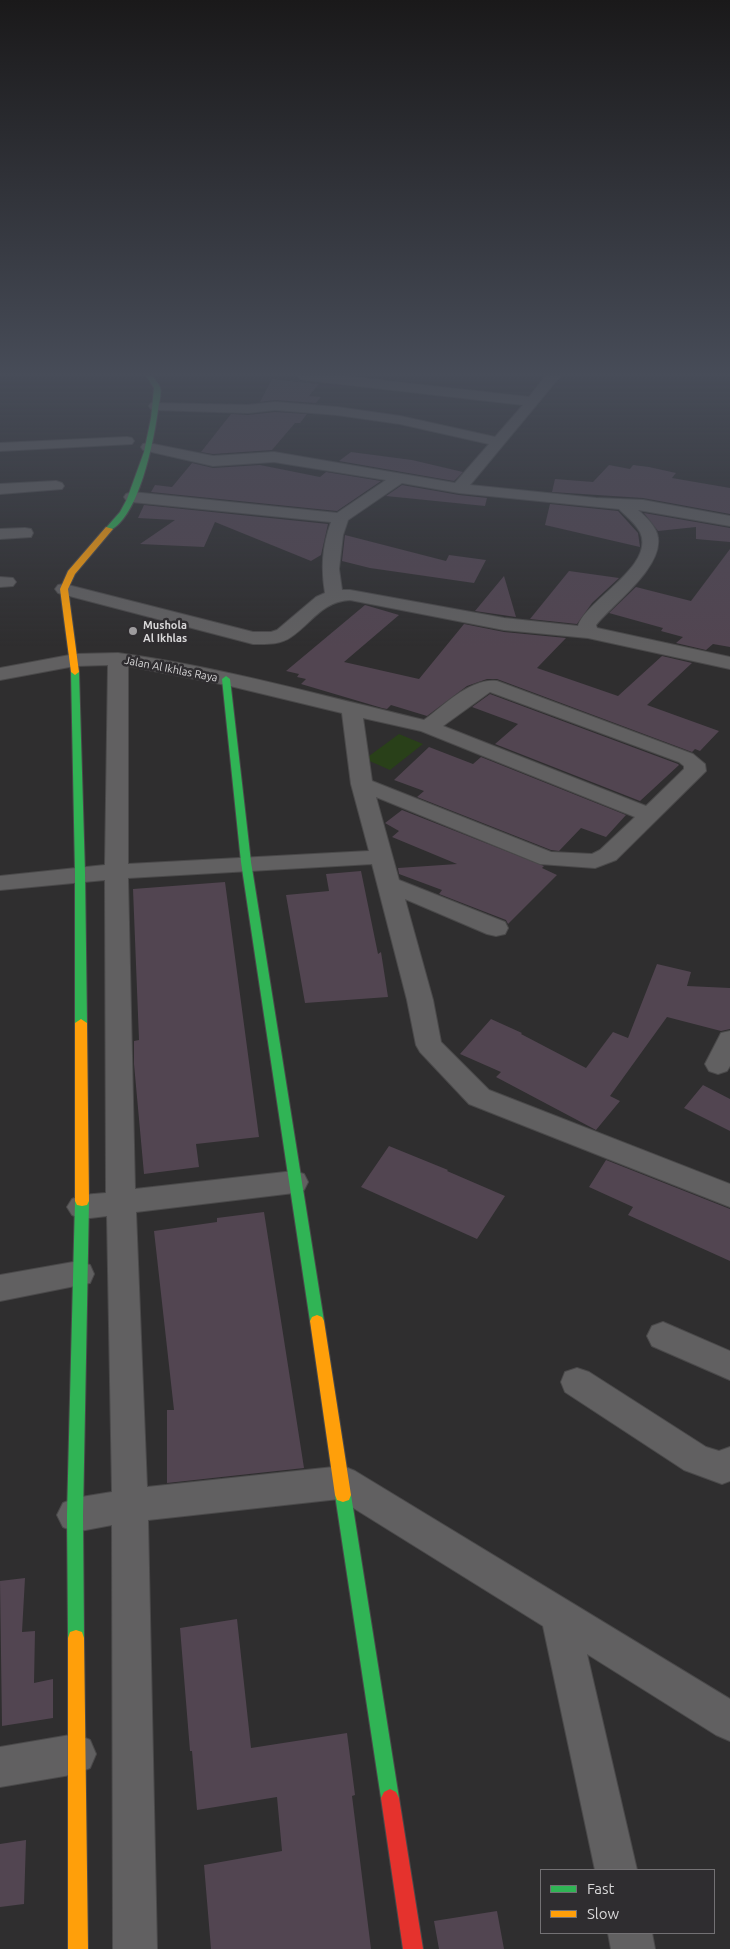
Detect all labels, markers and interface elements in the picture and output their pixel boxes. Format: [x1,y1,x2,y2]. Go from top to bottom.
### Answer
place label: Mushola Al Ikhlas [143,618,187,644]
marker: Mushola Al Ikhlas [127,625,139,637]
street label: Jalan Al Ikhlas Raya [123,653,219,685]
legend [540,1869,715,1934]
text: Fast [587,1880,614,1897]
text: Slow [587,1905,619,1922]

